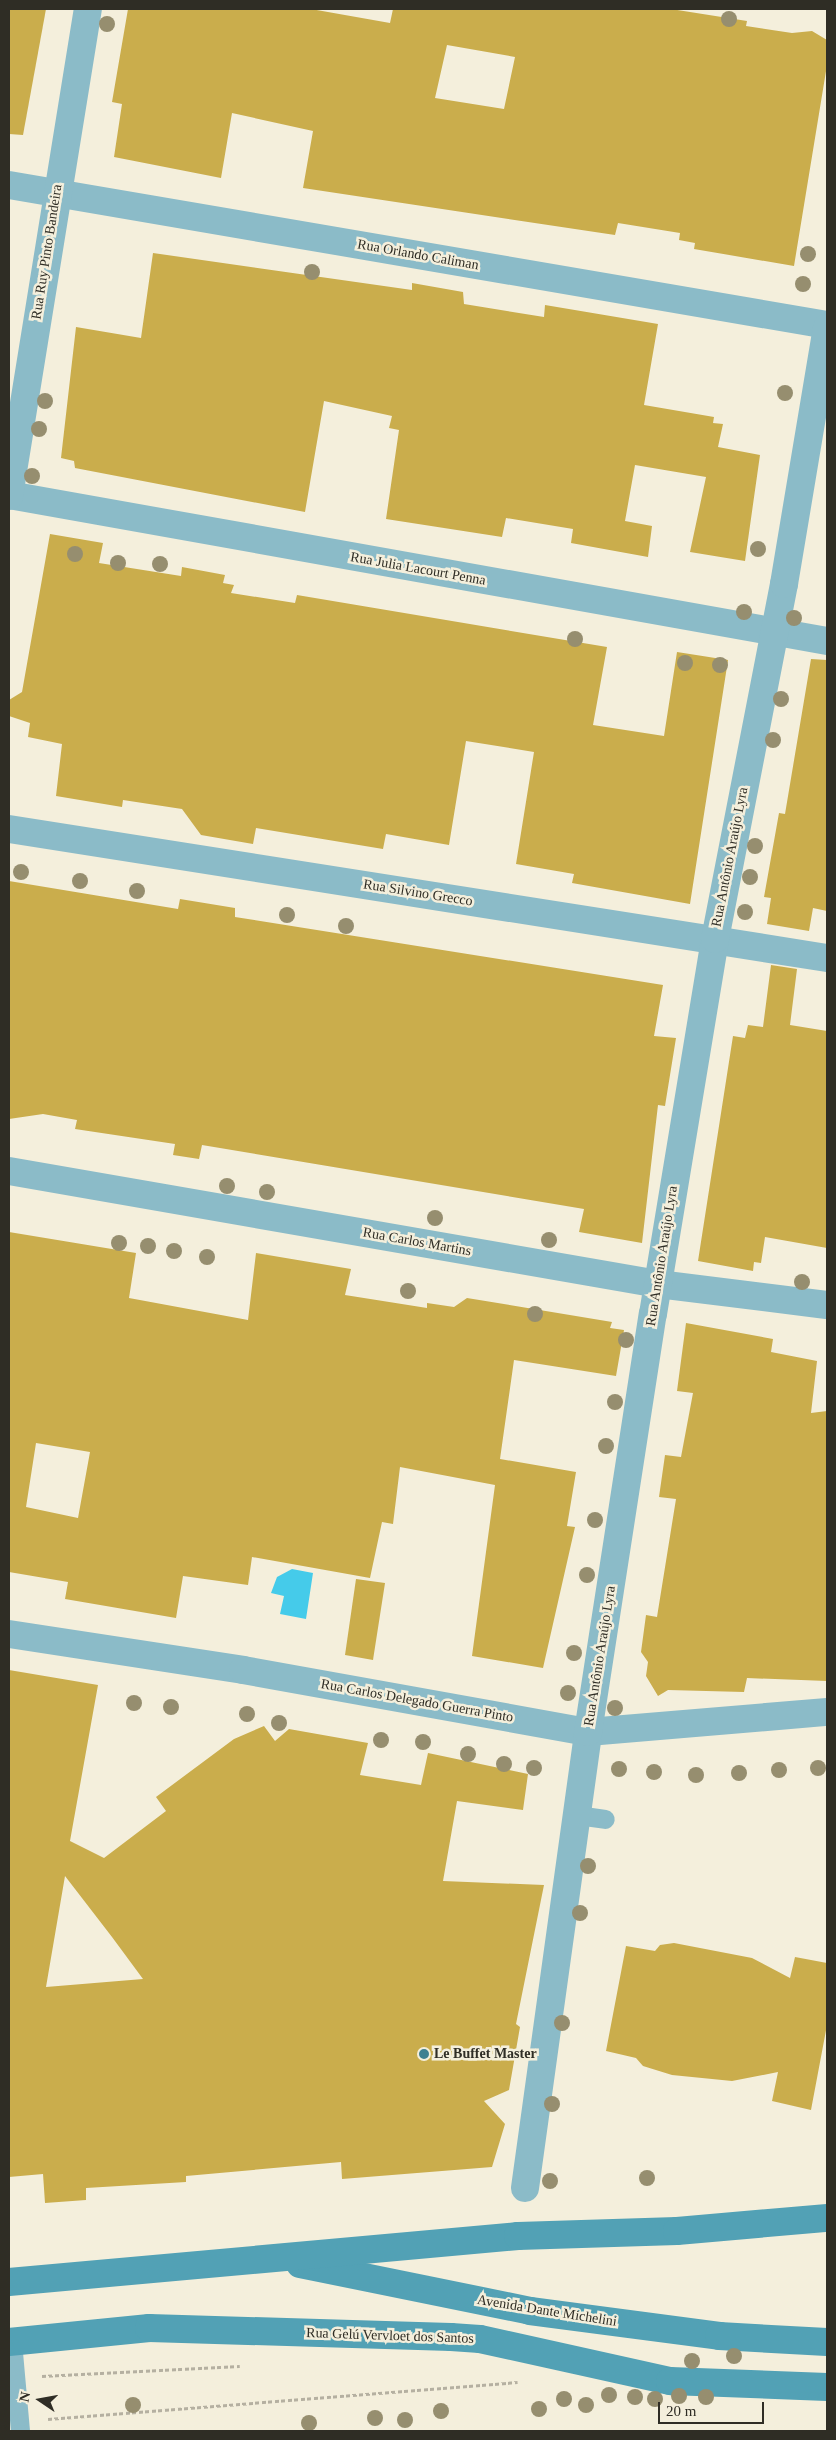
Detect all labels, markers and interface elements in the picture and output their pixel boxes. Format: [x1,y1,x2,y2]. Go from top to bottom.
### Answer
street label: Rua Ruy Pinto Bandeira [28,183,66,321]
street label: Rua Orlando Caliman [356,236,480,274]
street label: Rua Julia Lacourt Penna [349,549,487,589]
street label: Rua Antônio Araújo Lyra [708,785,752,929]
street label: Rua Silvino Grecco [362,876,474,910]
street label: Rua Antônio Araújo Lyra [642,1184,682,1328]
street label: Rua Carlos Martins [362,1224,472,1260]
street label: Rua Antônio Araújo Lyra [580,1584,620,1728]
street label: Rua Carlos Delegado Guerra Pinto [319,1676,515,1726]
place label: Le Buffet Master [434,2046,537,2062]
marker: Le Buffet Master [418,2048,430,2060]
street label: Avenida Dante Michelini [476,2292,618,2330]
street label: Rua Gelú Vervloet dos Santos [306,2325,474,2347]
north arrow [15,2375,65,2425]
text: N [16,2390,33,2403]
scale bar [661,2392,767,2424]
text: 20 m [666,2403,696,2419]

